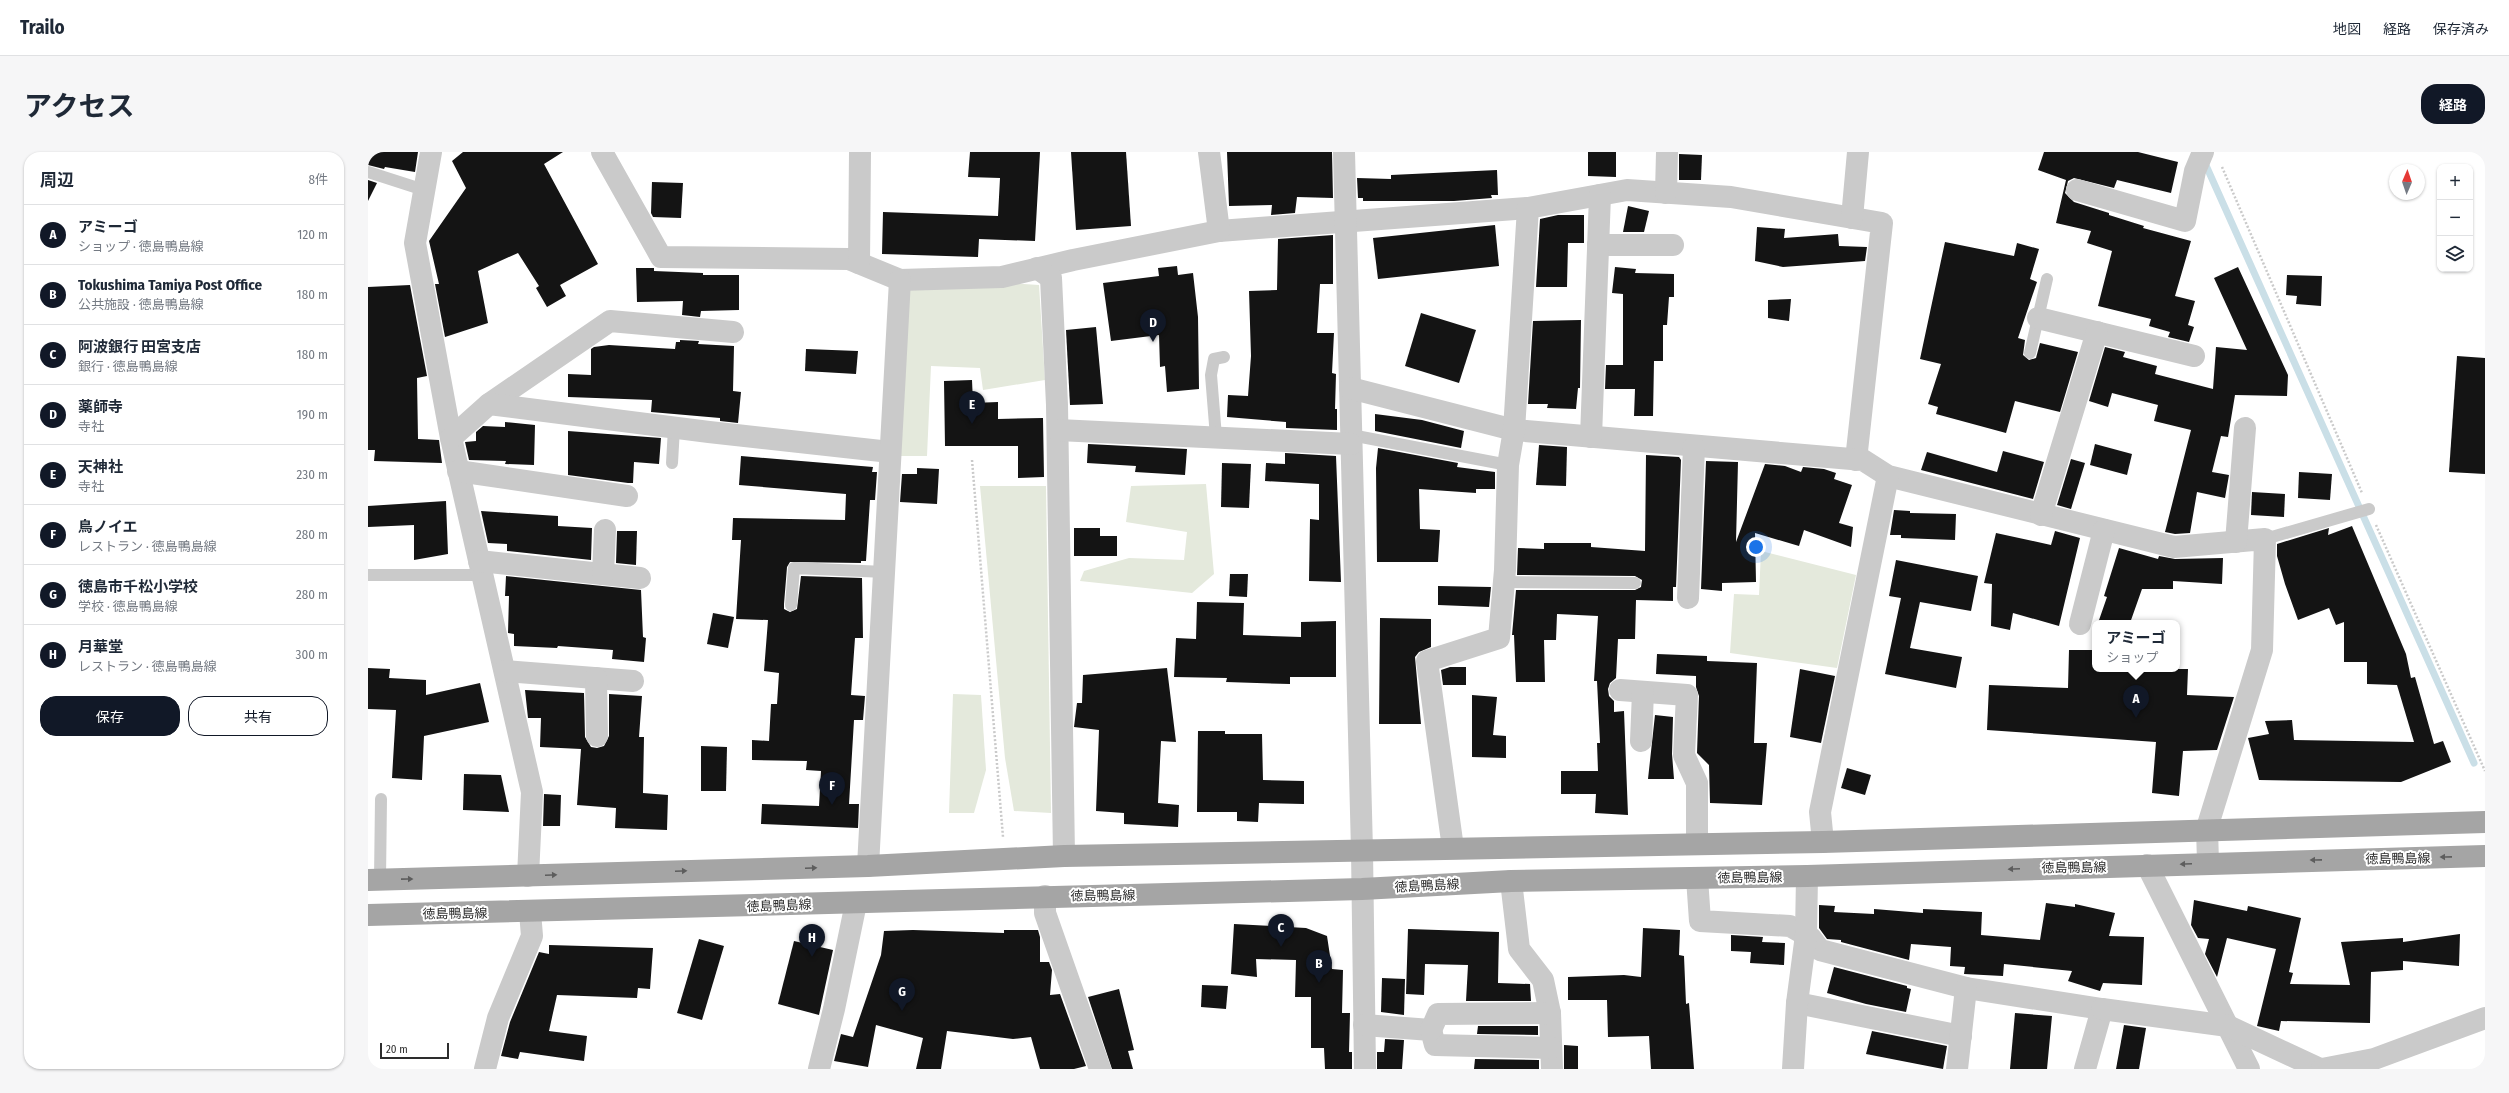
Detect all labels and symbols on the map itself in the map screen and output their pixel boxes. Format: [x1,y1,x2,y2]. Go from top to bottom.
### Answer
north arrow [2389,164,2425,200]
pin: D [1140,309,1166,342]
pin: E [959,391,985,424]
your location [1746,537,1766,557]
pin: A [2123,685,2149,718]
pin: F [819,772,845,805]
street label: 徳島鴨島線 [2365,850,2431,867]
one-way arrow [2439,854,2452,860]
one-way arrow [2309,857,2322,863]
street label: 徳島鴨島線 [2041,859,2107,876]
one-way arrow [2179,861,2192,867]
one-way arrow [805,865,818,871]
one-way arrow [2008,865,2020,872]
one-way arrow [675,868,687,875]
street label: 徳島鴨島線 [1717,869,1783,886]
one-way arrow [545,872,558,878]
one-way arrow [401,875,413,882]
street label: 徳島鴨島線 [1394,876,1460,895]
street label: 徳島鴨島線 [1070,887,1136,904]
street label: 徳島鴨島線 [746,897,812,914]
street label: 徳島鴨島線 [422,905,488,922]
pin: C [1268,914,1294,947]
pin: H [799,924,825,957]
pin: B [1306,950,1332,983]
pin: G [889,978,915,1011]
scale bar [380,1041,449,1060]

